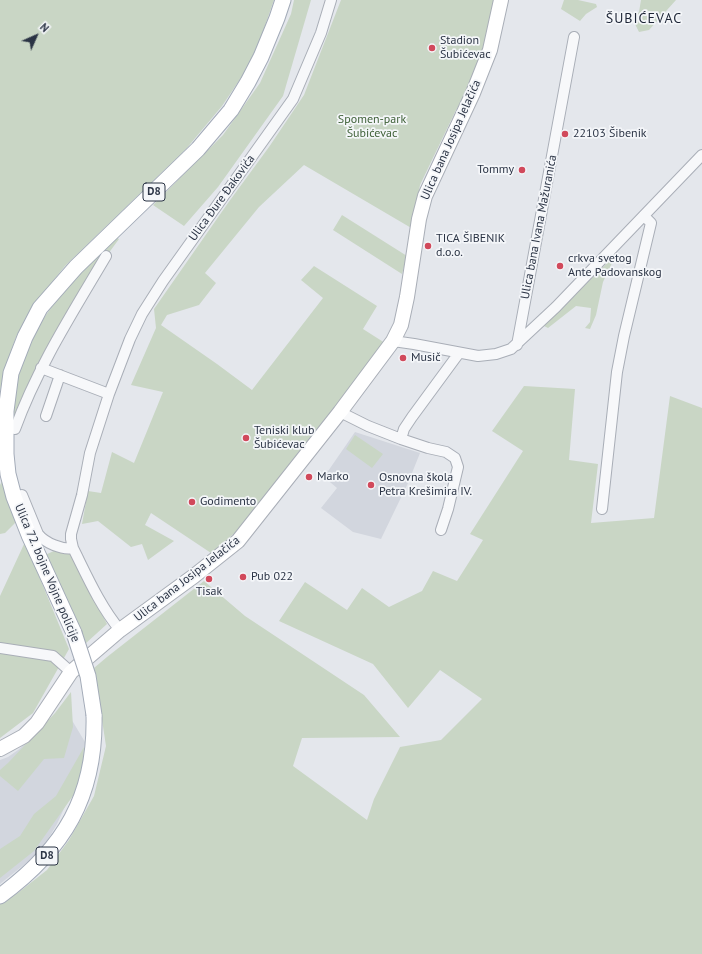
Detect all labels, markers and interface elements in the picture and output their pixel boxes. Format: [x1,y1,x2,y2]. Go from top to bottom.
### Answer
district label: ŠUBIĆEVAC [606,11,682,27]
north arrow [16,16,56,56]
text: N [37,20,52,35]
place label: Stadion Šubićevac [440,34,491,62]
marker: Stadion Šubićevac [427,43,437,53]
street label: Ulica bana Josipa Jelačića [418,78,484,202]
park label: Spomen-park Šubićevac [338,113,406,141]
place label: 22103 Šibenik [573,127,647,141]
marker: 22103 Šibenik [560,129,570,139]
street label: Ulica Đure Đakovića [186,152,258,244]
street label: Ulica bana Ivana Mažuranića [518,154,560,300]
place label: Tommy [477,163,514,177]
marker: Tommy [517,165,527,175]
road number: D8 [143,183,165,201]
place label: TICA ŠIBENIK d.o.o. [436,232,505,260]
marker: TICA ŠIBENIK d.o.o. [423,241,433,251]
place label: crkva svetog Ante Padovanskog [568,252,662,280]
marker: crkva svetog Ante Padovanskog [555,261,565,271]
place label: Musič [411,351,441,365]
marker: Musič [398,353,408,363]
place label: Teniski klub Šubićevac [254,424,314,452]
marker: Teniski klub Šubićevac [241,433,251,443]
place label: Marko [317,470,349,484]
place label: Osnovna škola Petra Krešimira IV. [379,471,472,499]
marker: Marko [304,472,314,482]
marker: Osnovna škola Petra Krešimira IV. [366,480,376,490]
place label: Godimento [200,495,256,509]
marker: Godimento [187,497,197,507]
street label: Ulica 72. bojne Vojne policije [11,502,83,644]
street label: Ulica bana Josipa Jelačića [131,533,243,625]
place label: Pub 022 [251,570,293,584]
marker: Pub 022 [238,572,248,582]
marker: Tisak [204,574,214,584]
place label: Tisak [196,585,222,599]
road number: D8 [36,847,58,865]

